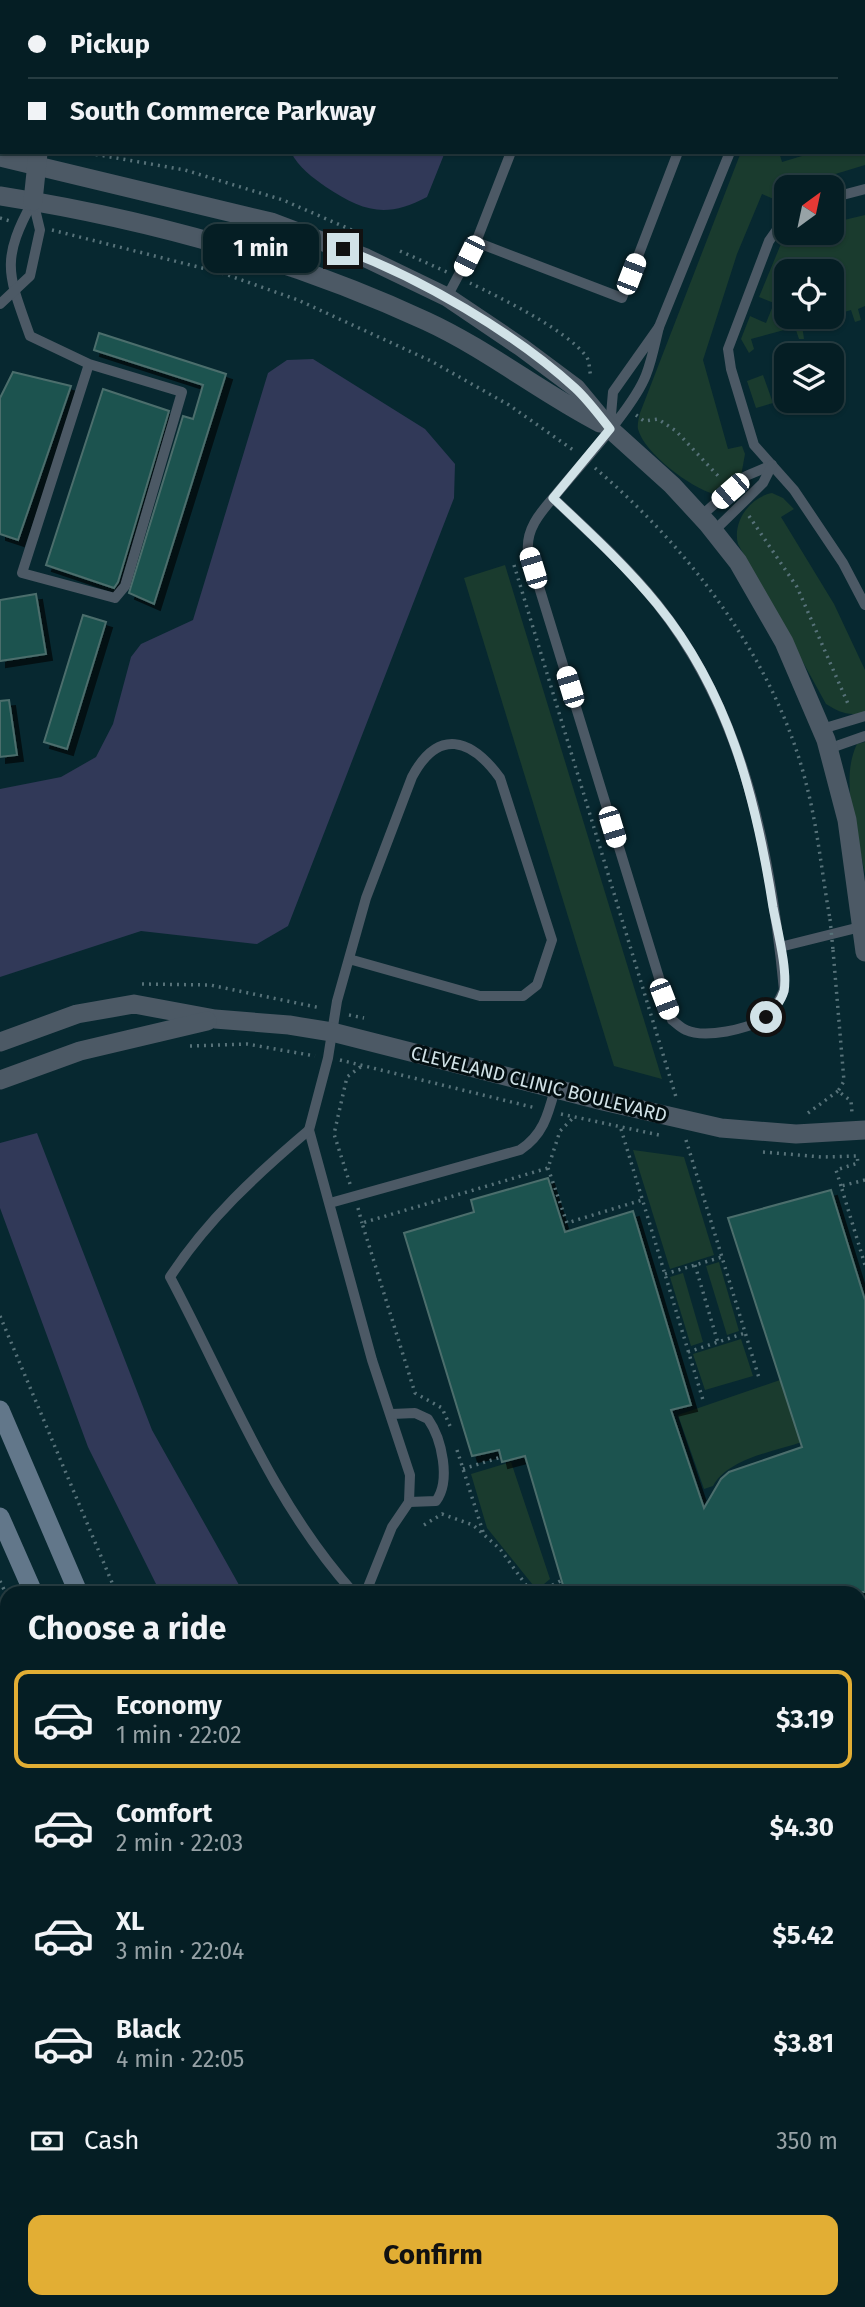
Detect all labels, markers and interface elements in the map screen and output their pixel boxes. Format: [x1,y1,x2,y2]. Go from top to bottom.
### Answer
text: Pickup [70,29,150,60]
text: South Commerce Parkway [70,96,376,127]
north arrow [774,175,844,245]
map controls [774,175,844,413]
callout: 1 min [203,224,318,274]
route end [327,233,359,265]
car [451,233,488,279]
text: 1 min [233,234,289,262]
car [614,251,649,297]
button: locate [774,259,844,329]
button: layers [774,343,844,413]
car [708,469,753,513]
car [517,545,550,591]
car [554,664,587,710]
car [596,804,629,850]
car [647,976,682,1022]
route start [750,1001,782,1033]
street label: CLEVELAND CLINIC BOULEVARD [408,1041,670,1127]
text: Choose a ride [28,1609,226,1647]
icon: car [32,1688,95,1751]
text: Economy [116,1690,222,1721]
text: $3.19 [776,1704,834,1735]
text: 1 min · 22:02 [116,1721,242,1749]
icon: car [32,1796,95,1859]
text: Comfort [116,1798,212,1829]
text: $4.30 [770,1812,834,1843]
text: 2 min · 22:03 [116,1829,243,1857]
icon: car [32,1904,95,1967]
text: XL [116,1906,144,1937]
text: $5.42 [773,1920,834,1951]
text: 3 min · 22:04 [116,1937,244,1965]
icon: car [32,2012,95,2075]
text: Black [116,2014,181,2045]
text: $3.81 [774,2028,834,2059]
text: 4 min · 22:05 [116,2045,244,2073]
icon: cash [28,2122,66,2160]
text: Cash [84,2125,140,2156]
text: 350 m [776,2127,838,2155]
button: Confirm [28,2215,838,2295]

